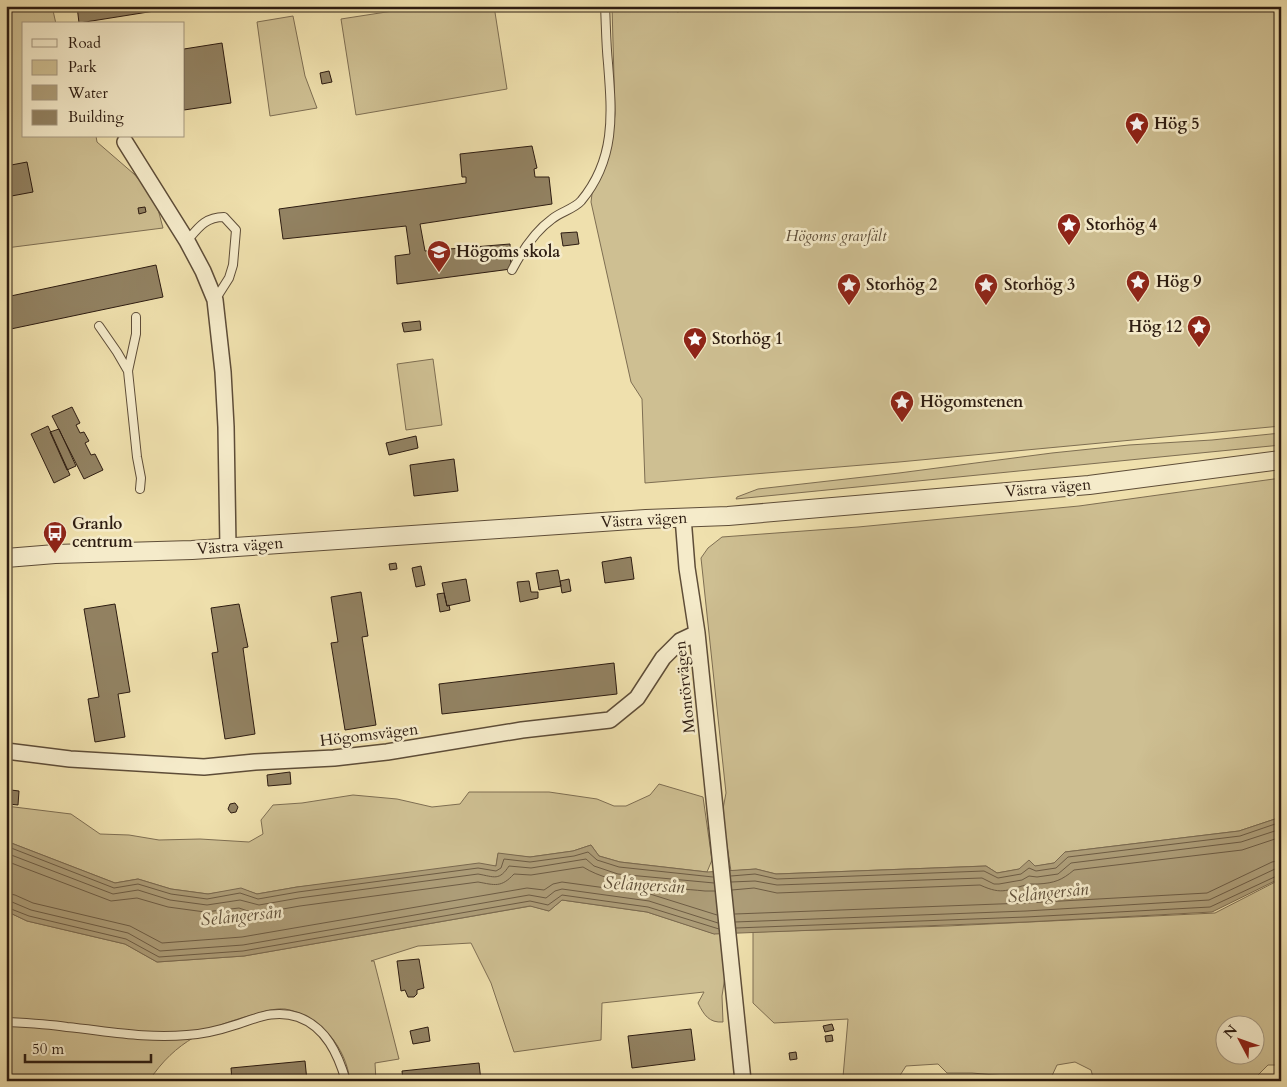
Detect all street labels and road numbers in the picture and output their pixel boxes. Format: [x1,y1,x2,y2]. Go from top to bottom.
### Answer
street label: Västra vägen [1004,473,1092,503]
street label: Västra vägen [600,507,688,533]
street label: Västra vägen [196,532,284,560]
street label: Montörvägen [669,640,701,734]
street label: Högomsvägen [319,718,419,752]

